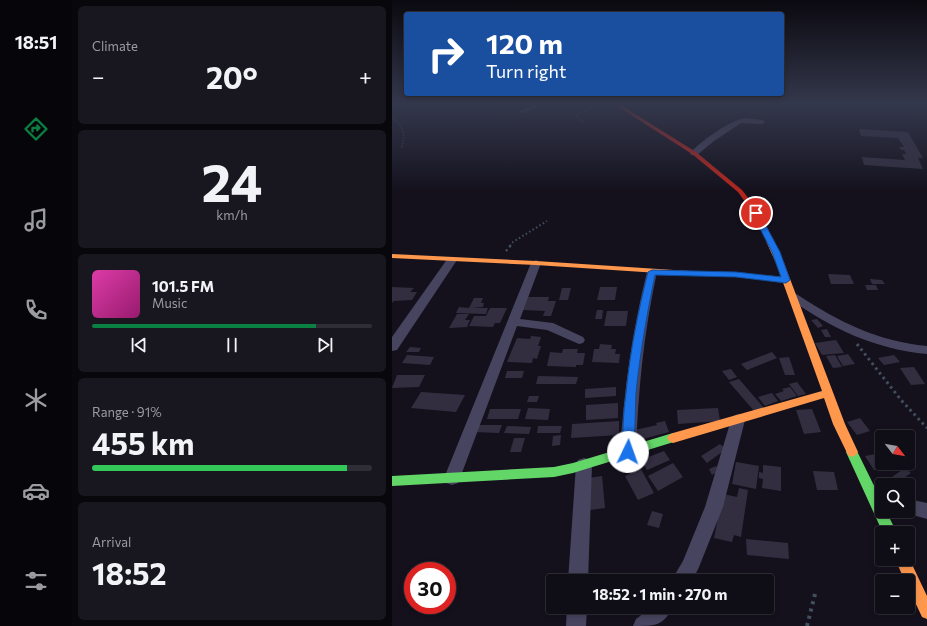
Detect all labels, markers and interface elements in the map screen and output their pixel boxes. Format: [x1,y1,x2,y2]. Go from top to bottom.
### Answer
text: 120 m [486,26,563,60]
icon: right [420,28,472,80]
text: 18:51 [15,31,57,53]
text: Climate [92,38,138,54]
text: 20° [206,58,258,95]
text: Turn right [486,60,566,82]
text: − [92,63,105,90]
text: + [359,63,372,90]
icon: directions [22,115,50,143]
text: 24 [202,149,262,213]
pin [739,196,773,230]
icon: arrive [745,202,767,224]
icon: music [22,206,50,234]
text: km/h [216,207,248,223]
text: 101.5 FM [152,277,214,295]
text: Music [152,295,187,311]
icon: phone [22,296,50,324]
icon: previous [128,334,150,356]
icon: pause [221,334,243,356]
icon: next [314,334,336,356]
icon: climate [22,386,50,414]
text: Range · 91% [92,404,162,420]
text: 455 km [92,424,195,461]
north arrow [875,430,915,470]
map controls [875,430,915,614]
position arrow [607,431,649,473]
icon: car [22,477,50,505]
button: search [875,478,915,518]
button: + [875,526,915,566]
text: Arrival [92,534,131,550]
text: 18:52 [92,554,167,591]
speed limit sign: 30 [404,562,456,614]
icon: filters [22,567,50,595]
button: − [875,574,915,614]
text: 18:52 · 1 min · 270 m [593,585,727,603]

